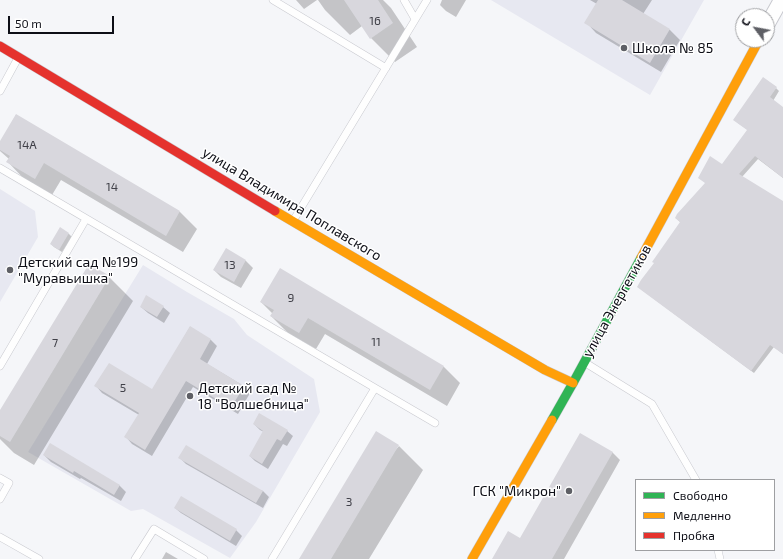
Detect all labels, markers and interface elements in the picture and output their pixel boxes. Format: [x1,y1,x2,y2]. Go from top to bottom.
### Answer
scale bar [10,8,116,34]
north arrow [735,8,775,48]
house number: 16 [369,14,381,28]
text: 50 m [15,16,42,30]
text: С [738,16,752,28]
place label: Школа № 85 [632,40,713,56]
marker: Школа № 85 [619,43,629,53]
house number: 14А [17,138,37,152]
street label: улица Владимира Поплавского [199,144,385,264]
house number: 14 [106,180,118,194]
street label: улица Энергетиков [579,242,655,360]
place label: Детский сад №199 "Муравьишка" [18,254,138,286]
house number: 13 [224,258,236,272]
marker: Детский сад №199 "Муравьишка" [5,265,15,275]
house number: 9 [288,291,294,305]
house number: 11 [371,335,381,349]
house number: 7 [52,336,58,350]
place label: Детский сад № 18 "Волшебница" [198,380,309,412]
house number: 5 [120,381,126,395]
marker: Детский сад № 18 "Волшебница" [185,391,195,401]
legend [635,479,775,551]
place label: ГСК "Микрон" [472,483,561,499]
marker: ГСК "Микрон" [564,486,574,496]
text: Свободно [673,488,728,502]
house number: 3 [346,495,352,509]
text: Медленно [673,508,731,522]
text: Пробка [673,528,715,542]

